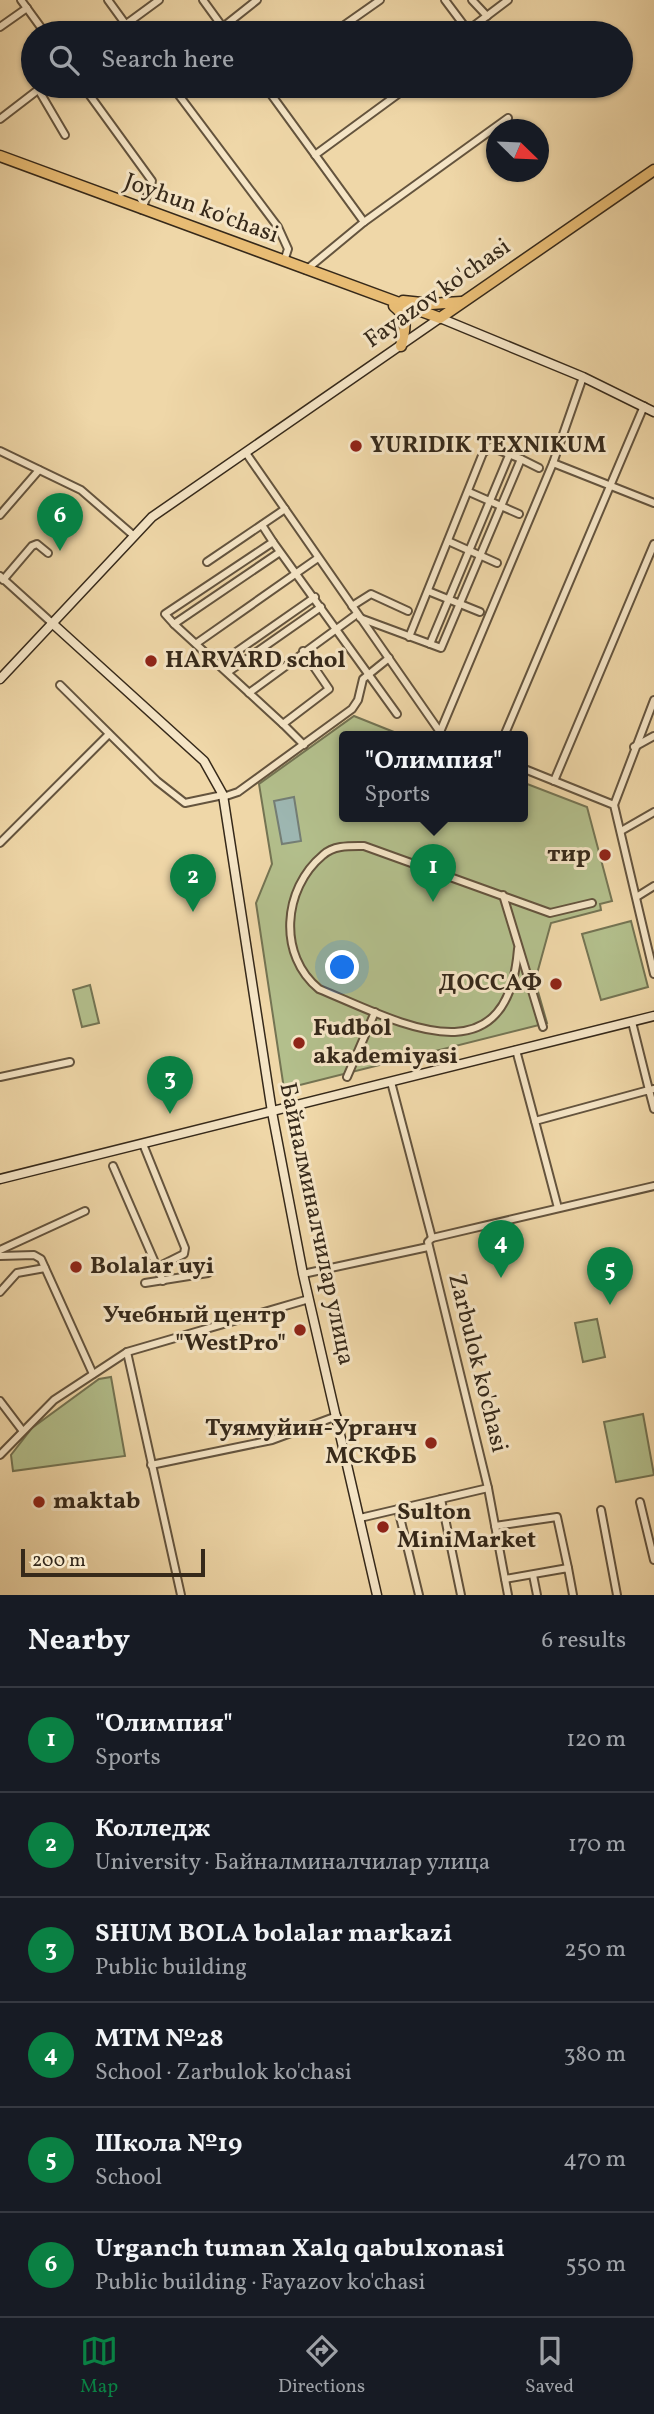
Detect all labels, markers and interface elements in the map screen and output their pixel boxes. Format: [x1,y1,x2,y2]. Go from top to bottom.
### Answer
search box [21,21,633,98]
icon: search [45,41,83,79]
text: Search here [101,42,234,78]
north arrow [486,119,549,182]
street label: Joyhun ko'chasi [119,165,283,253]
street label: Fayazov ko'chasi [358,231,518,357]
place label: YURIDIK TEXNIKUM [370,429,606,463]
marker: YURIDIK TEXNIKUM [348,438,364,454]
pin: 6 [37,493,83,551]
place label: HARVARD schol [165,644,346,678]
marker: HARVARD schol [143,653,159,669]
popup [339,731,528,822]
text: "Олимпия" [365,743,502,779]
text: Sports [365,779,430,811]
place label: тир [547,838,591,872]
pin: 1 [410,844,456,902]
marker: тир [597,847,613,863]
pin: 2 [170,854,216,912]
your location [325,950,359,984]
place label: ДОССАФ [438,967,542,1001]
marker: ДОССАФ [548,976,564,992]
place label: Fudbol akademiyasi [313,1012,458,1074]
marker: Fudbol akademiyasi [291,1035,307,1051]
pin: 3 [147,1056,193,1114]
street label: Байналминалчилар улица [269,1079,363,1369]
pin: 4 [478,1220,524,1278]
pin: 5 [587,1247,633,1305]
place label: Bolalar uyi [90,1250,214,1284]
marker: Bolalar uyi [68,1259,84,1275]
street label: Zarbulok ko'chasi [438,1270,516,1456]
place label: Учебный центр "WestPro" [103,1299,286,1361]
marker: Учебный центр "WestPro" [292,1322,308,1338]
place label: Туямуйин-Урганч МСКФБ [205,1412,417,1474]
marker: Туямуйин-Урганч МСКФБ [423,1435,439,1451]
place label: maktab [53,1485,140,1519]
marker: maktab [31,1494,47,1510]
place label: Sulton MiniMarket [397,1496,536,1558]
marker: Sulton MiniMarket [375,1519,391,1535]
scale bar [21,1546,205,1578]
text: 200 m [32,1548,86,1574]
text: Nearby [28,1620,130,1662]
text: 6 results [542,1625,626,1657]
text: "Олимпия" [95,1706,233,1742]
text: 1 [46,1724,56,1756]
text: 120 m [566,1724,626,1756]
text: Sports [95,1742,161,1774]
text: Колледж [95,1811,211,1847]
text: 2 [45,1829,57,1861]
text: 170 m [568,1829,626,1861]
text: University · Байналминалчилар улица [95,1847,490,1879]
text: SHUM BOLA bolalar markazi [95,1916,452,1952]
text: 3 [45,1934,57,1966]
text: 250 m [564,1934,626,1966]
text: Public building [95,1952,247,1984]
text: MTM №28 [95,2021,224,2057]
text: 4 [44,2039,58,2071]
text: 380 m [564,2039,626,2071]
text: School · Zarbulok ko'chasi [95,2057,352,2089]
text: Школа №19 [95,2126,242,2162]
text: 5 [45,2144,57,2176]
text: 470 m [563,2144,626,2176]
text: School [95,2162,162,2194]
text: Urganch tuman Xalq qabulxonasi [95,2231,505,2267]
text: 6 [45,2249,57,2281]
text: 550 m [566,2249,626,2281]
text: Public building · Fayazov ko'chasi [95,2267,425,2299]
tab: Map [80,2332,118,2400]
tab: Directions [278,2332,365,2400]
tab: Saved [525,2332,574,2400]

